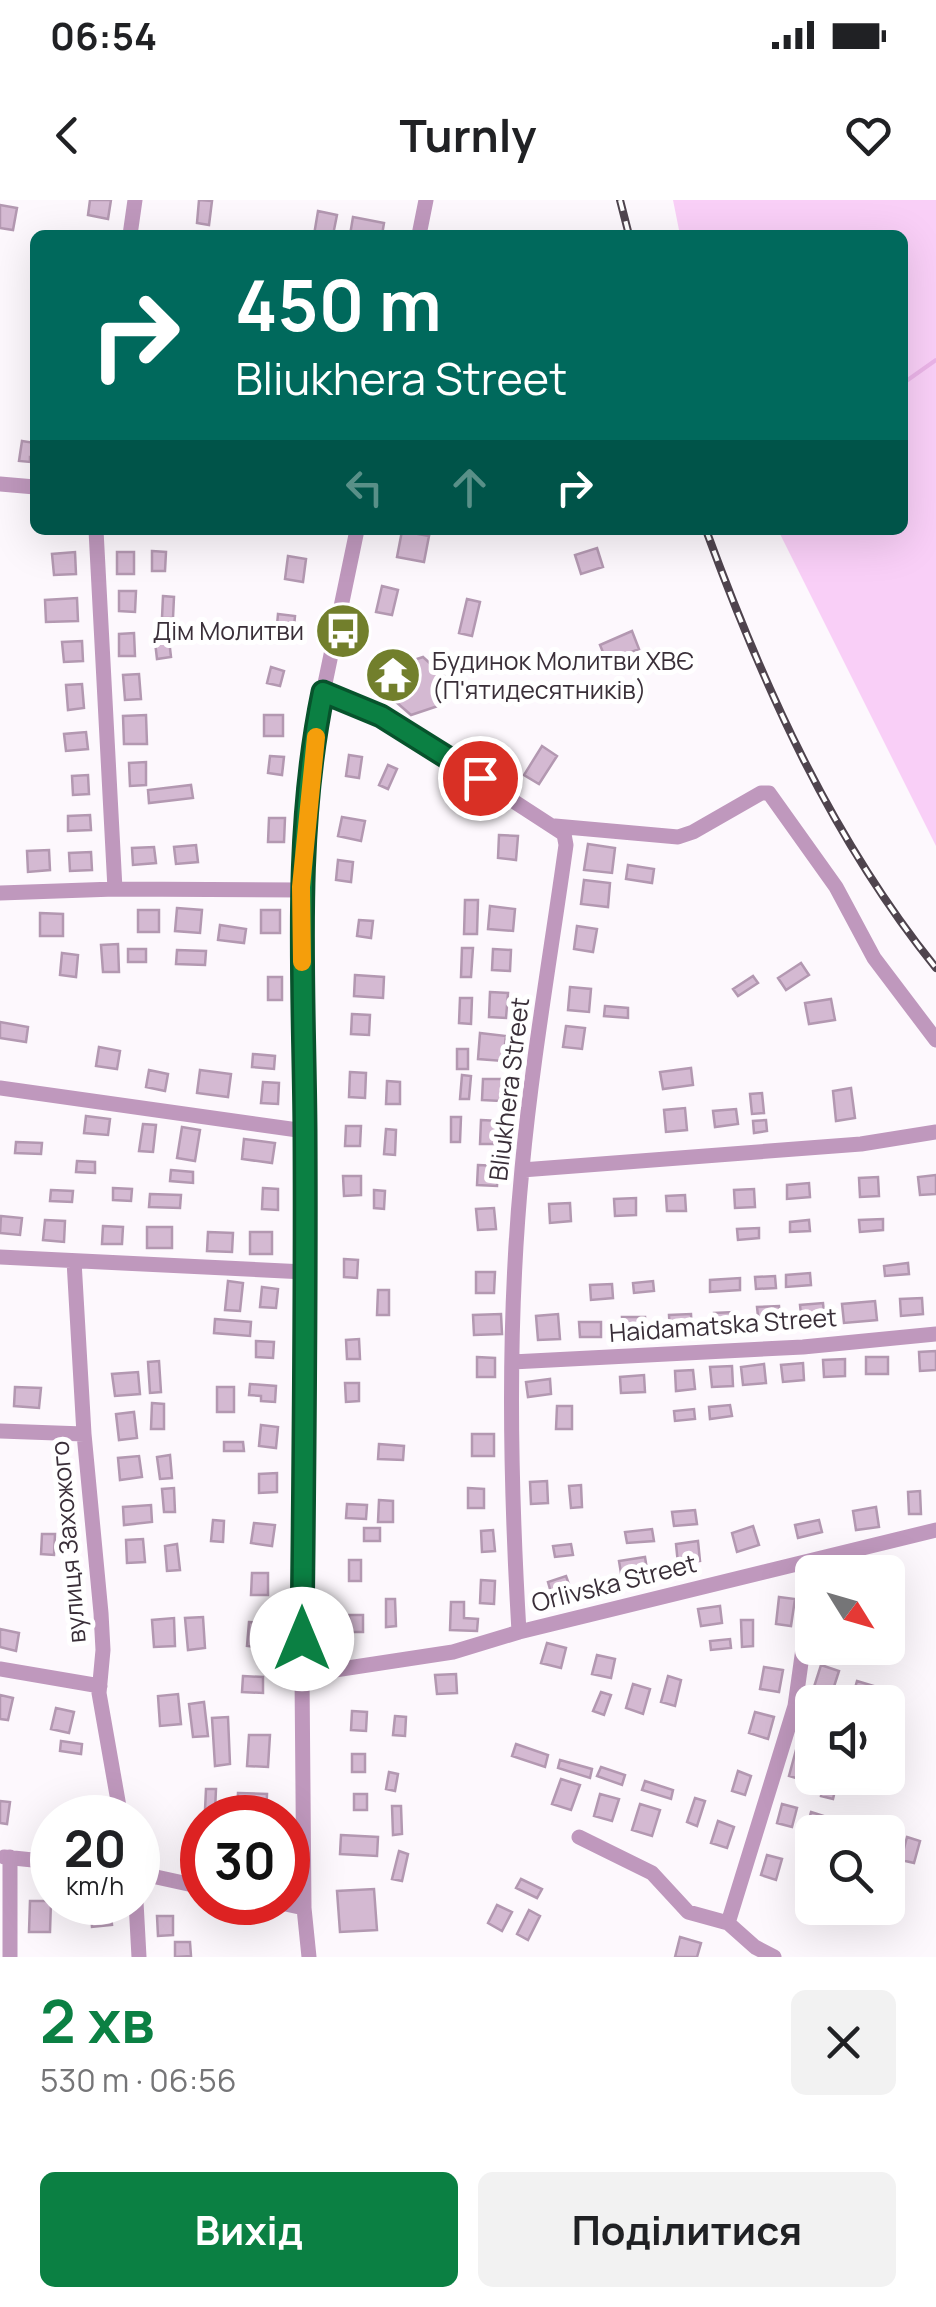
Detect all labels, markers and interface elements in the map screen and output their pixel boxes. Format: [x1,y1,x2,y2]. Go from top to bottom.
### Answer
text: 06:54 [50,9,157,61]
text: Turnly [399,104,537,166]
icon: back [40,108,95,163]
icon: heart [841,108,896,163]
text: 450 m [235,256,442,352]
icon: right [70,270,200,400]
text: Bliukhera Street [235,347,567,409]
icon: left [337,460,392,515]
icon: ahead [442,460,497,515]
icon: right [547,460,602,515]
bus stop icon: Дім Молитви [313,601,373,661]
place label: Дім Молитви [153,613,304,648]
place label: Будинок Молитви ХВЄ (П'ятидесятників) [432,643,694,707]
temple icon: Будинок Молитви ХВЄ (П'ятидесятників) [363,645,423,705]
pin [438,736,523,821]
icon: arrive [453,751,508,806]
street label: Bliukhera Street [480,995,537,1183]
street label: Haidamatska Street [608,1299,838,1350]
street label: вулиця Захожого [41,1439,94,1645]
street label: Orlivska Street [528,1545,700,1620]
north arrow [795,1555,905,1665]
map controls [795,1555,905,1925]
position arrow [250,1587,354,1691]
button: sound [795,1685,905,1795]
speed limit sign: 30 [180,1795,310,1925]
text: 20 [64,1814,126,1882]
button: search [795,1815,905,1925]
text: km/h [66,1868,124,1903]
text: 2 хв [40,1979,155,2061]
button: close [791,1990,896,2095]
text: 530 m · 06:56 [40,2058,237,2102]
button: Вихід [40,2172,458,2287]
button: Поділитися [478,2172,896,2287]

